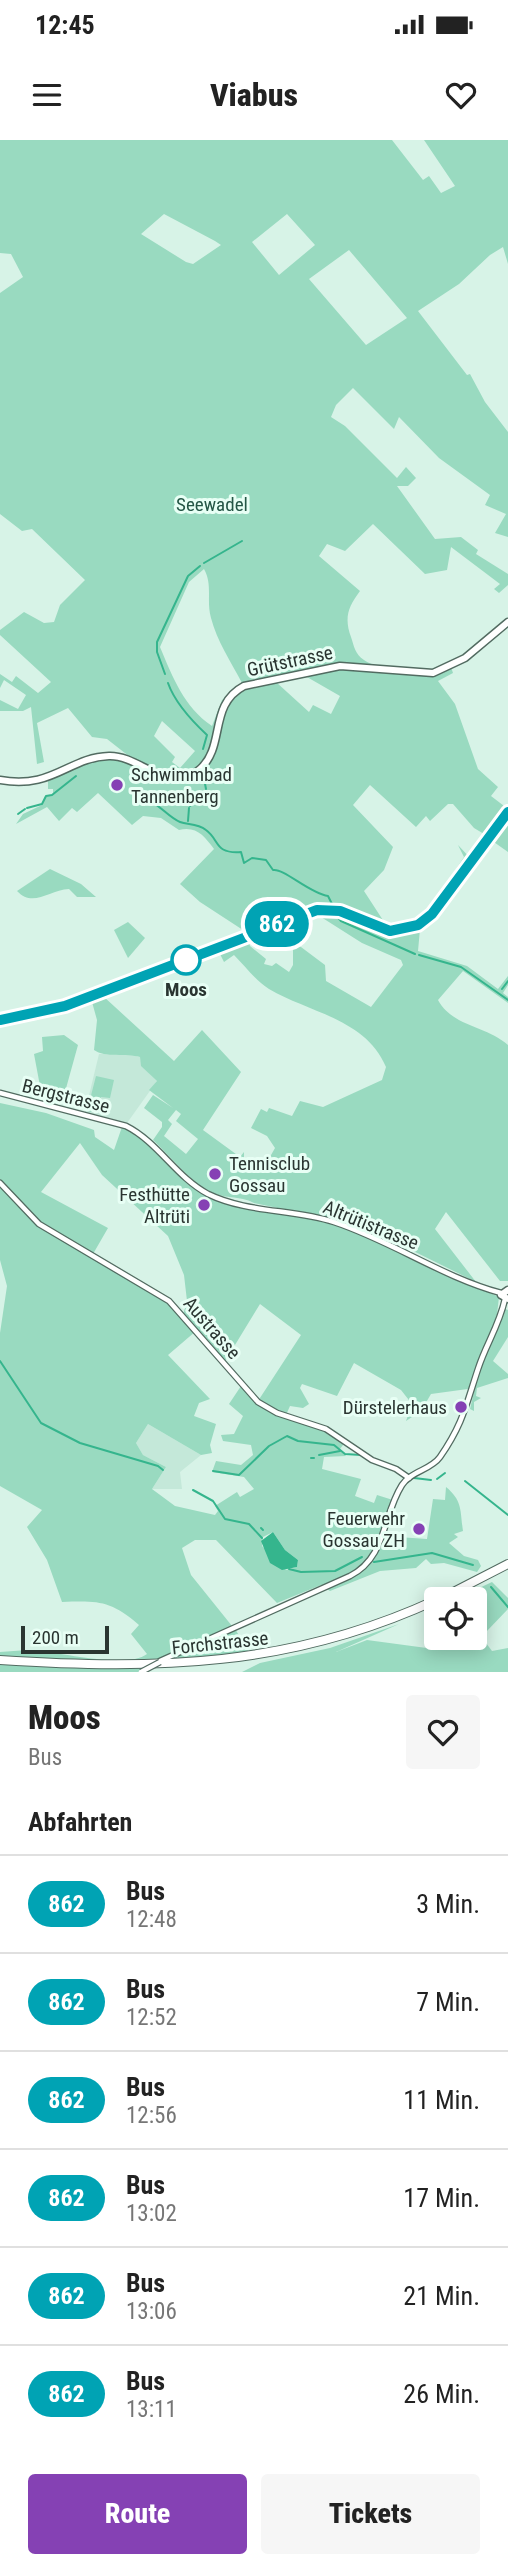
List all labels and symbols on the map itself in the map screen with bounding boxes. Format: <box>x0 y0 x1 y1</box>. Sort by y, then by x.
park label: Seewadel <box>176 493 248 516</box>
street label: Grütstrasse <box>245 641 335 681</box>
place label: Schwimmbad Tannenberg <box>131 763 232 808</box>
marker: Schwimmbad Tannenberg <box>109 777 125 793</box>
line badge: 862 <box>237 901 317 947</box>
marker: Moos <box>171 945 201 975</box>
place label: Moos <box>165 978 207 1001</box>
street label: Bergstrasse <box>20 1074 112 1118</box>
place label: Tennisclub Gossau <box>229 1152 310 1197</box>
marker: Tennisclub Gossau <box>207 1166 223 1182</box>
place label: Festhütte Altrüti <box>119 1183 190 1228</box>
street label: Altrütistrasse <box>320 1195 422 1255</box>
marker: Festhütte Altrüti <box>196 1197 212 1213</box>
street label: Austrasse <box>179 1292 245 1364</box>
place label: Dürstelerhaus <box>343 1396 447 1419</box>
marker: Dürstelerhaus <box>453 1399 469 1415</box>
place label: Feuerwehr Gossau ZH <box>323 1507 405 1552</box>
marker: Feuerwehr Gossau ZH <box>411 1521 427 1537</box>
scale bar <box>21 1623 108 1655</box>
street label: Forchstrasse <box>171 1626 270 1660</box>

